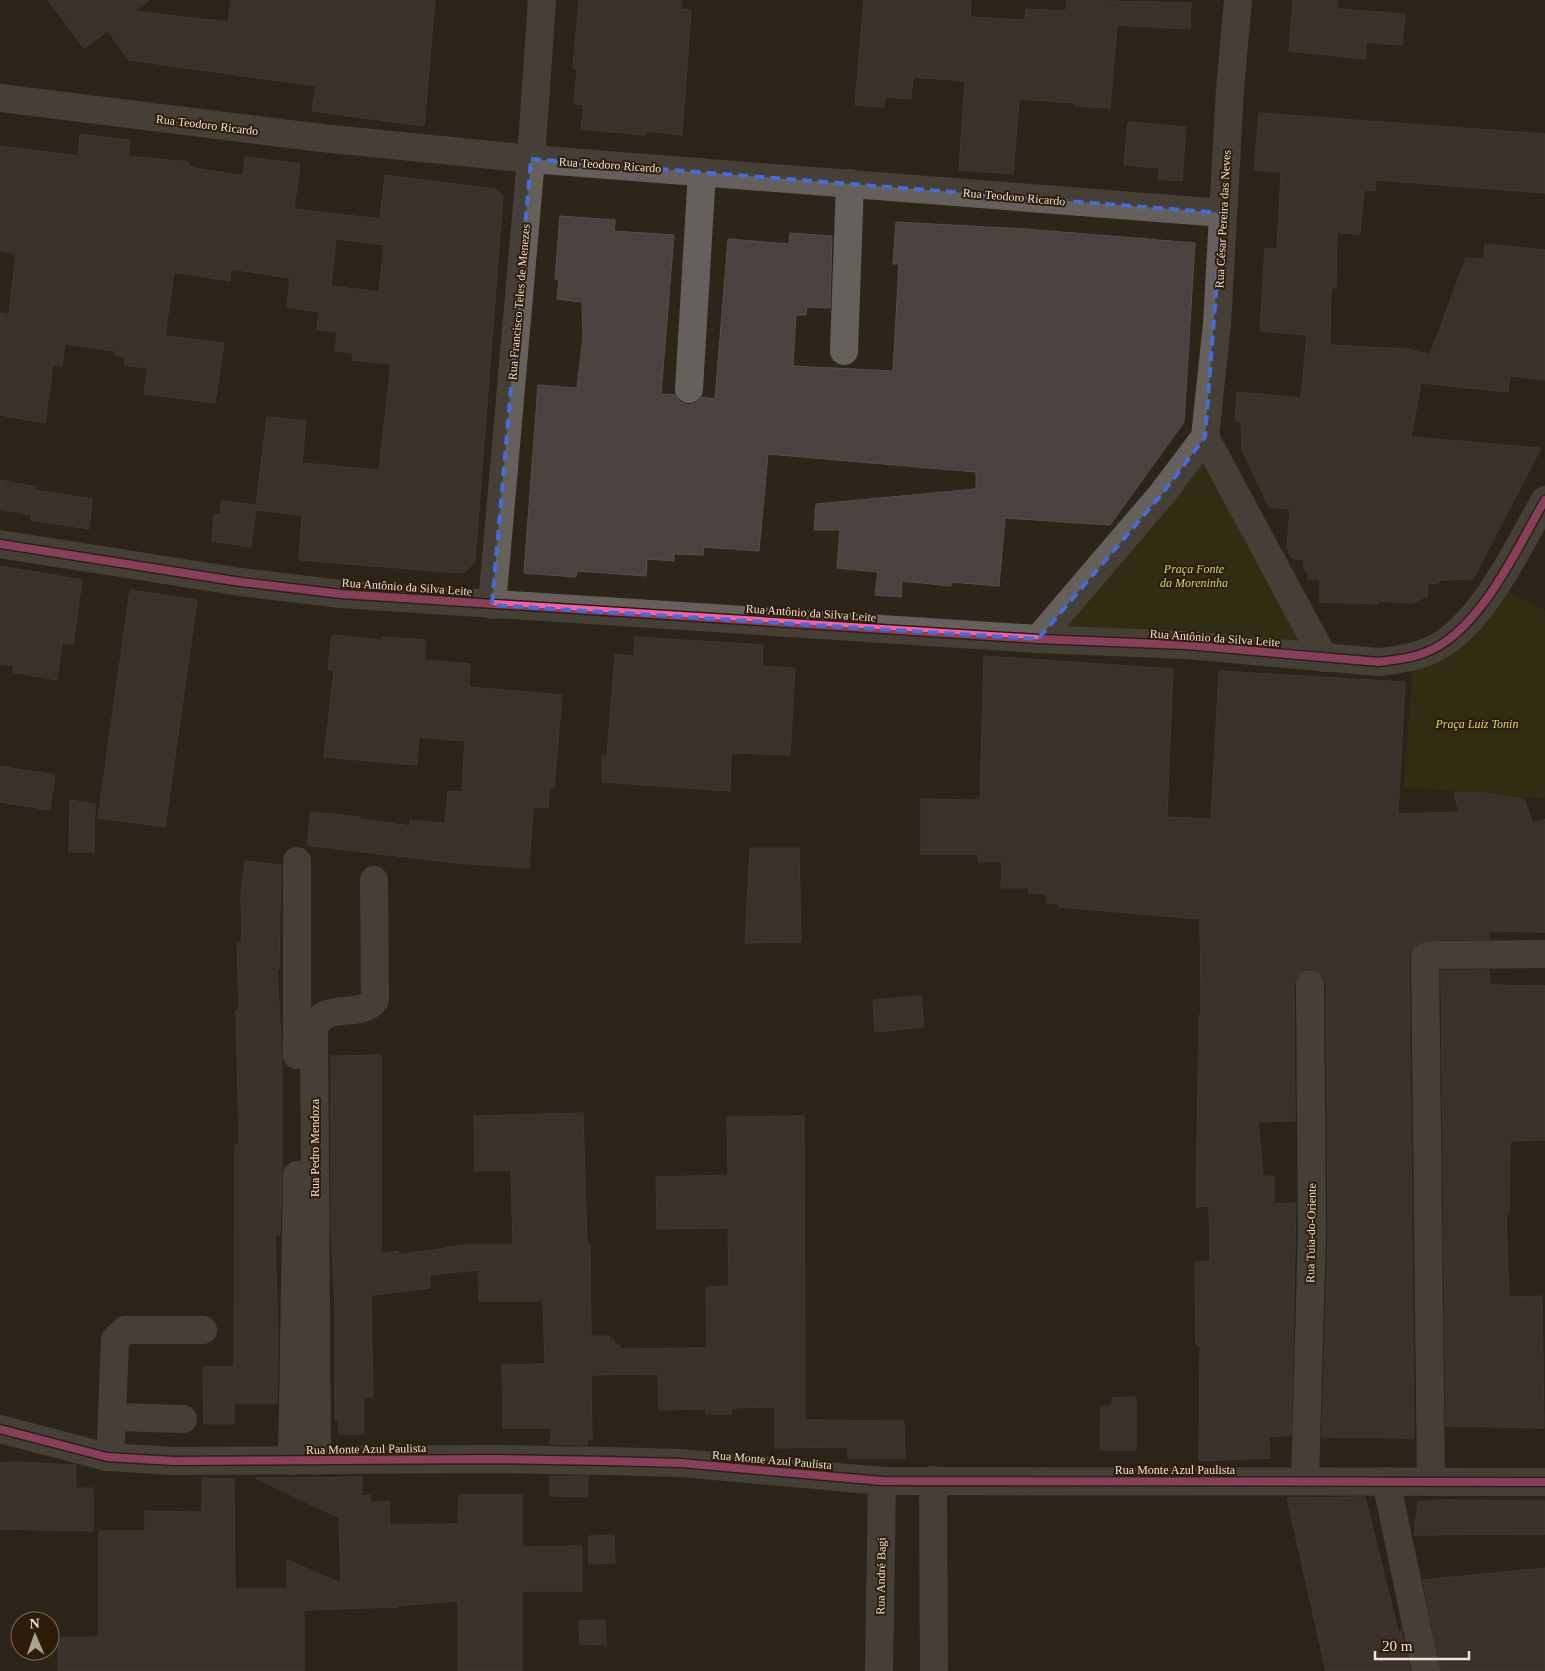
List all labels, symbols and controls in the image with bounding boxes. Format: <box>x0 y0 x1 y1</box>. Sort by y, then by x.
street label: Rua Teodoro Ricardo <box>155 112 259 138</box>
street label: Rua César Pereira das Neves <box>1212 149 1234 289</box>
street label: Rua Teodoro Ricardo <box>558 154 662 176</box>
street label: Rua Teodoro Ricardo <box>962 186 1066 208</box>
street label: Rua Francisco Teles de Menezes <box>505 223 533 381</box>
park label: Praça Fonte da Moreninha <box>1160 562 1228 590</box>
street label: Rua Antônio da Silva Leite <box>341 575 473 599</box>
street label: Rua Antônio da Silva Leite <box>745 601 877 625</box>
street label: Rua Antônio da Silva Leite <box>1149 626 1281 650</box>
park label: Praça Luiz Tonin <box>1435 717 1518 731</box>
street label: Rua Pedro Mendoza <box>308 1098 322 1197</box>
street label: Rua Tuia-do-Oriente <box>1303 1183 1319 1283</box>
street label: Rua Monte Azul Paulista <box>306 1441 427 1457</box>
street label: Rua Monte Azul Paulista <box>711 1448 833 1472</box>
street label: Rua Monte Azul Paulista <box>1115 1463 1236 1477</box>
street label: Rua André Bagi <box>873 1537 889 1615</box>
north arrow <box>10 1611 60 1661</box>
text: N <box>29 1616 40 1631</box>
scale bar <box>1375 1628 1469 1660</box>
text: 20 m <box>1382 1638 1413 1654</box>

